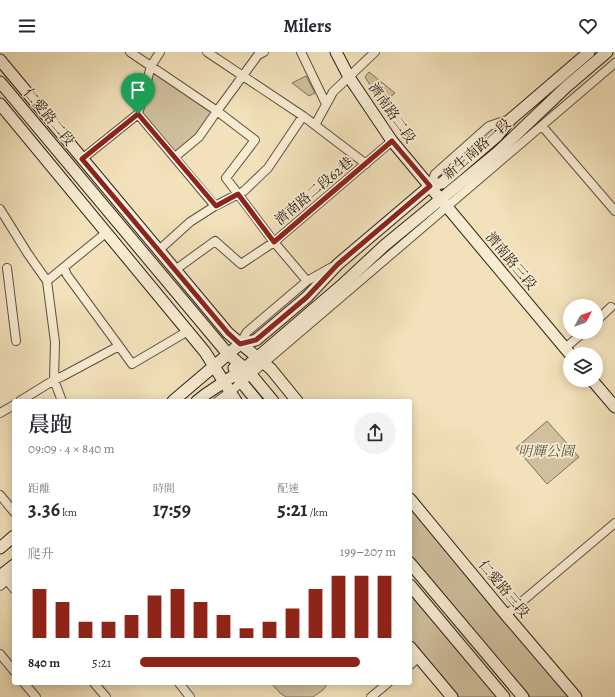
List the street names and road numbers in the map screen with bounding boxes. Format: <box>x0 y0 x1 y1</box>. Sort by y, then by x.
street label: 濟南路二段 <box>364 79 420 147</box>
street label: 仁愛路二段 <box>19 84 79 150</box>
street label: 新生南路一段 <box>439 114 515 184</box>
street label: 濟南路二段62巷 <box>271 153 357 229</box>
street label: 濟南路三段 <box>481 228 541 294</box>
street label: 仁愛路三段 <box>474 556 534 622</box>

